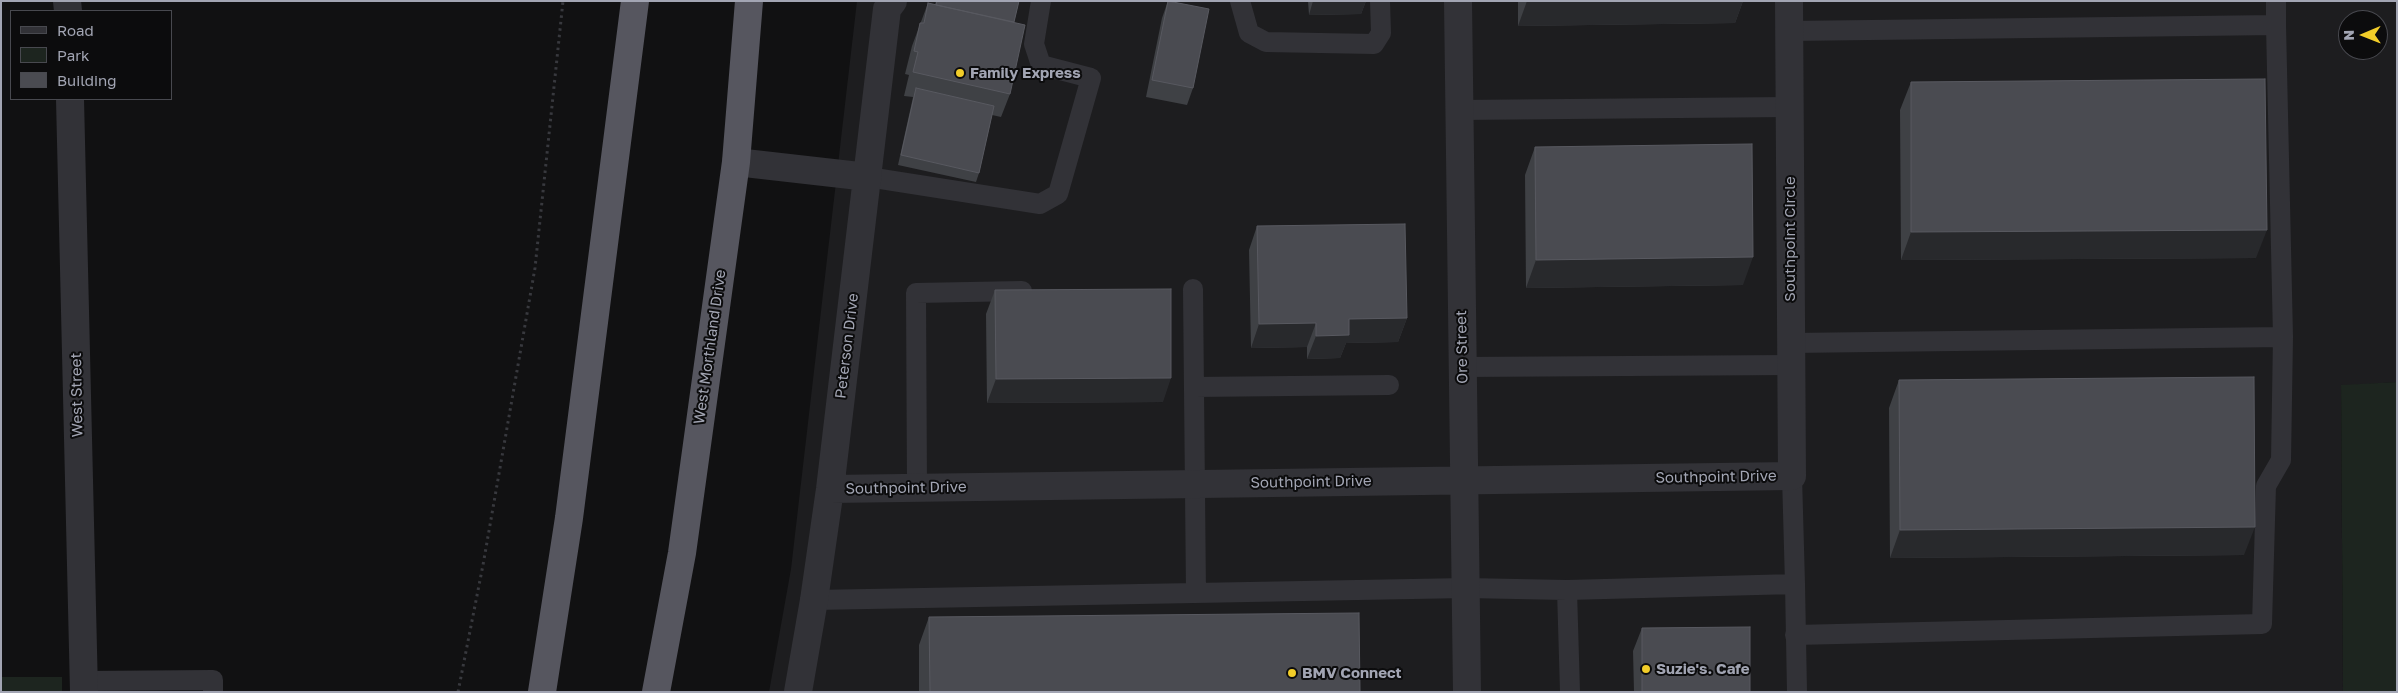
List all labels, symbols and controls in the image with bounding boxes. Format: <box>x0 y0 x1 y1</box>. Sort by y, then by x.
legend <box>10 10 172 100</box>
north arrow <box>2338 10 2388 60</box>
text: Road <box>57 21 94 39</box>
text: N <box>2340 30 2357 41</box>
text: Park <box>57 46 89 64</box>
place label: Family Express <box>970 64 1081 82</box>
marker: Family Express <box>954 67 966 79</box>
text: Building <box>57 71 117 89</box>
street label: Southpoint Circle <box>1781 176 1799 302</box>
street label: West Morthland Drive <box>690 268 730 426</box>
street label: Peterson Drive <box>832 292 862 400</box>
street label: Ore Street <box>1452 310 1472 384</box>
street label: West Street <box>67 353 87 437</box>
street label: Southpoint Drive <box>1655 467 1777 487</box>
street label: Southpoint Drive <box>1250 472 1372 492</box>
street label: Southpoint Drive <box>845 478 967 498</box>
place label: Suzie's. Cafe <box>1656 660 1750 678</box>
marker: Suzie's. Cafe <box>1640 663 1652 675</box>
place label: BMV Connect <box>1302 664 1402 682</box>
marker: BMV Connect <box>1286 667 1298 679</box>

